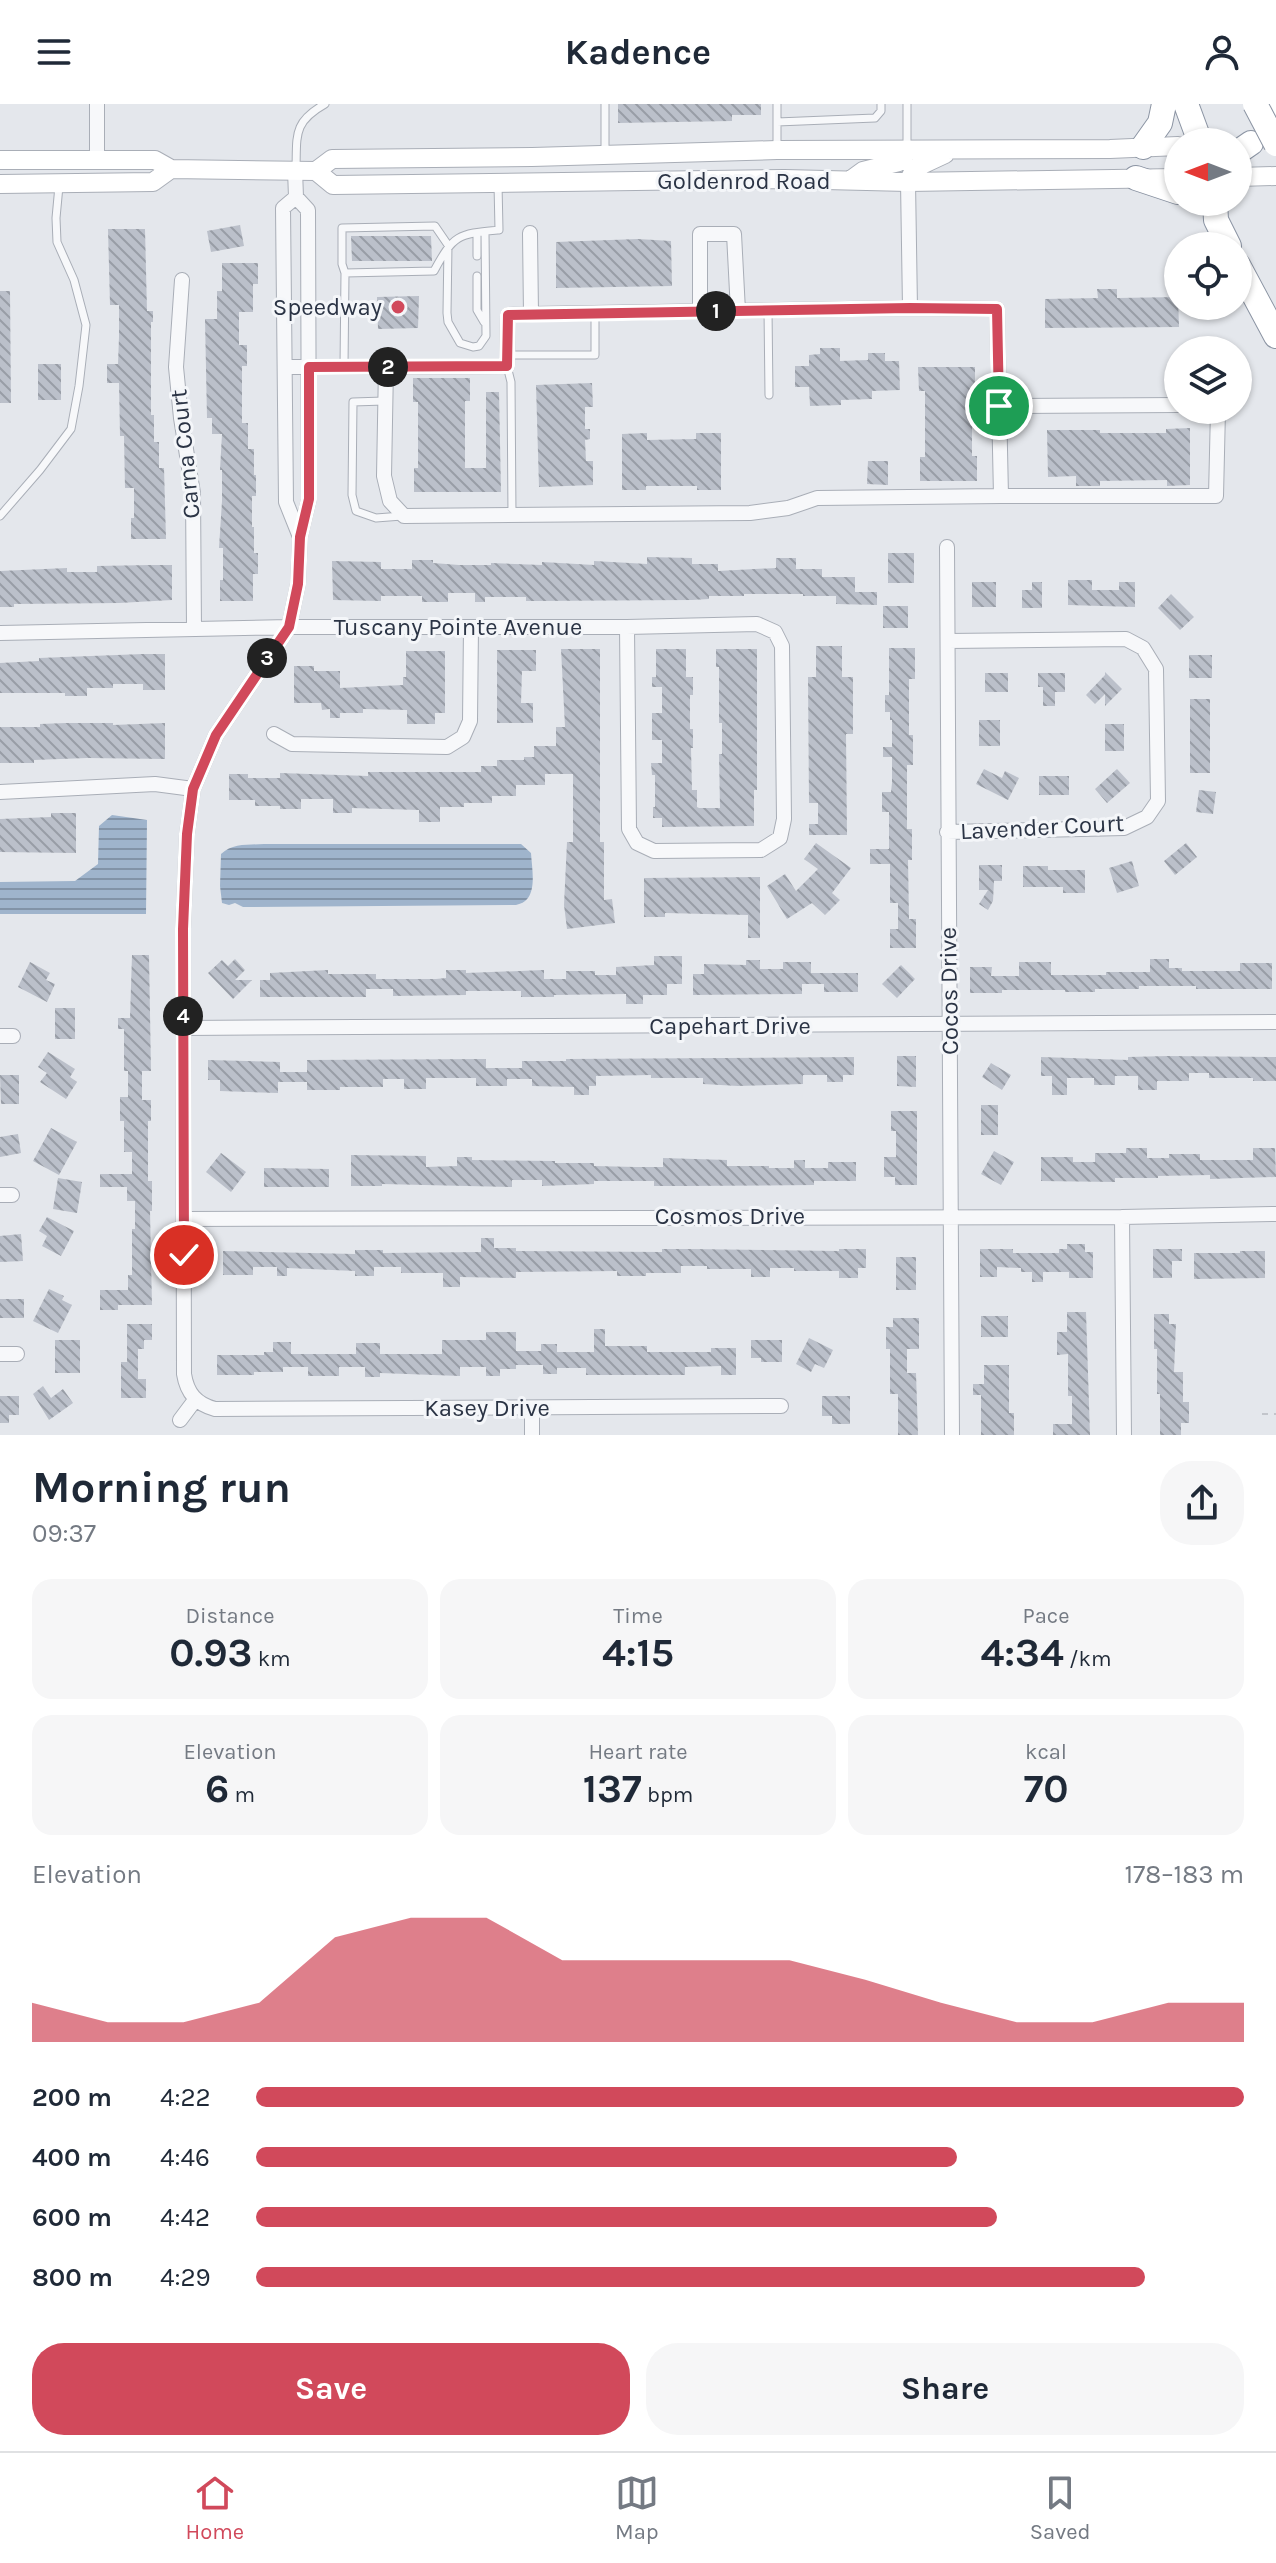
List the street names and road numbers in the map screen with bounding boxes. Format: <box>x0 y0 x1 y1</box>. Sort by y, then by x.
street label: Goldenrod Road <box>657 167 831 195</box>
street label: Carna Court <box>164 388 206 520</box>
street label: Tuscany Pointe Avenue <box>334 613 582 641</box>
street label: Lavender Court <box>959 809 1125 845</box>
street label: Cocos Drive <box>934 927 964 1055</box>
street label: Capehart Drive <box>649 1012 811 1040</box>
street label: Cosmos Drive <box>655 1202 805 1230</box>
street label: Kasey Drive <box>424 1394 550 1422</box>

